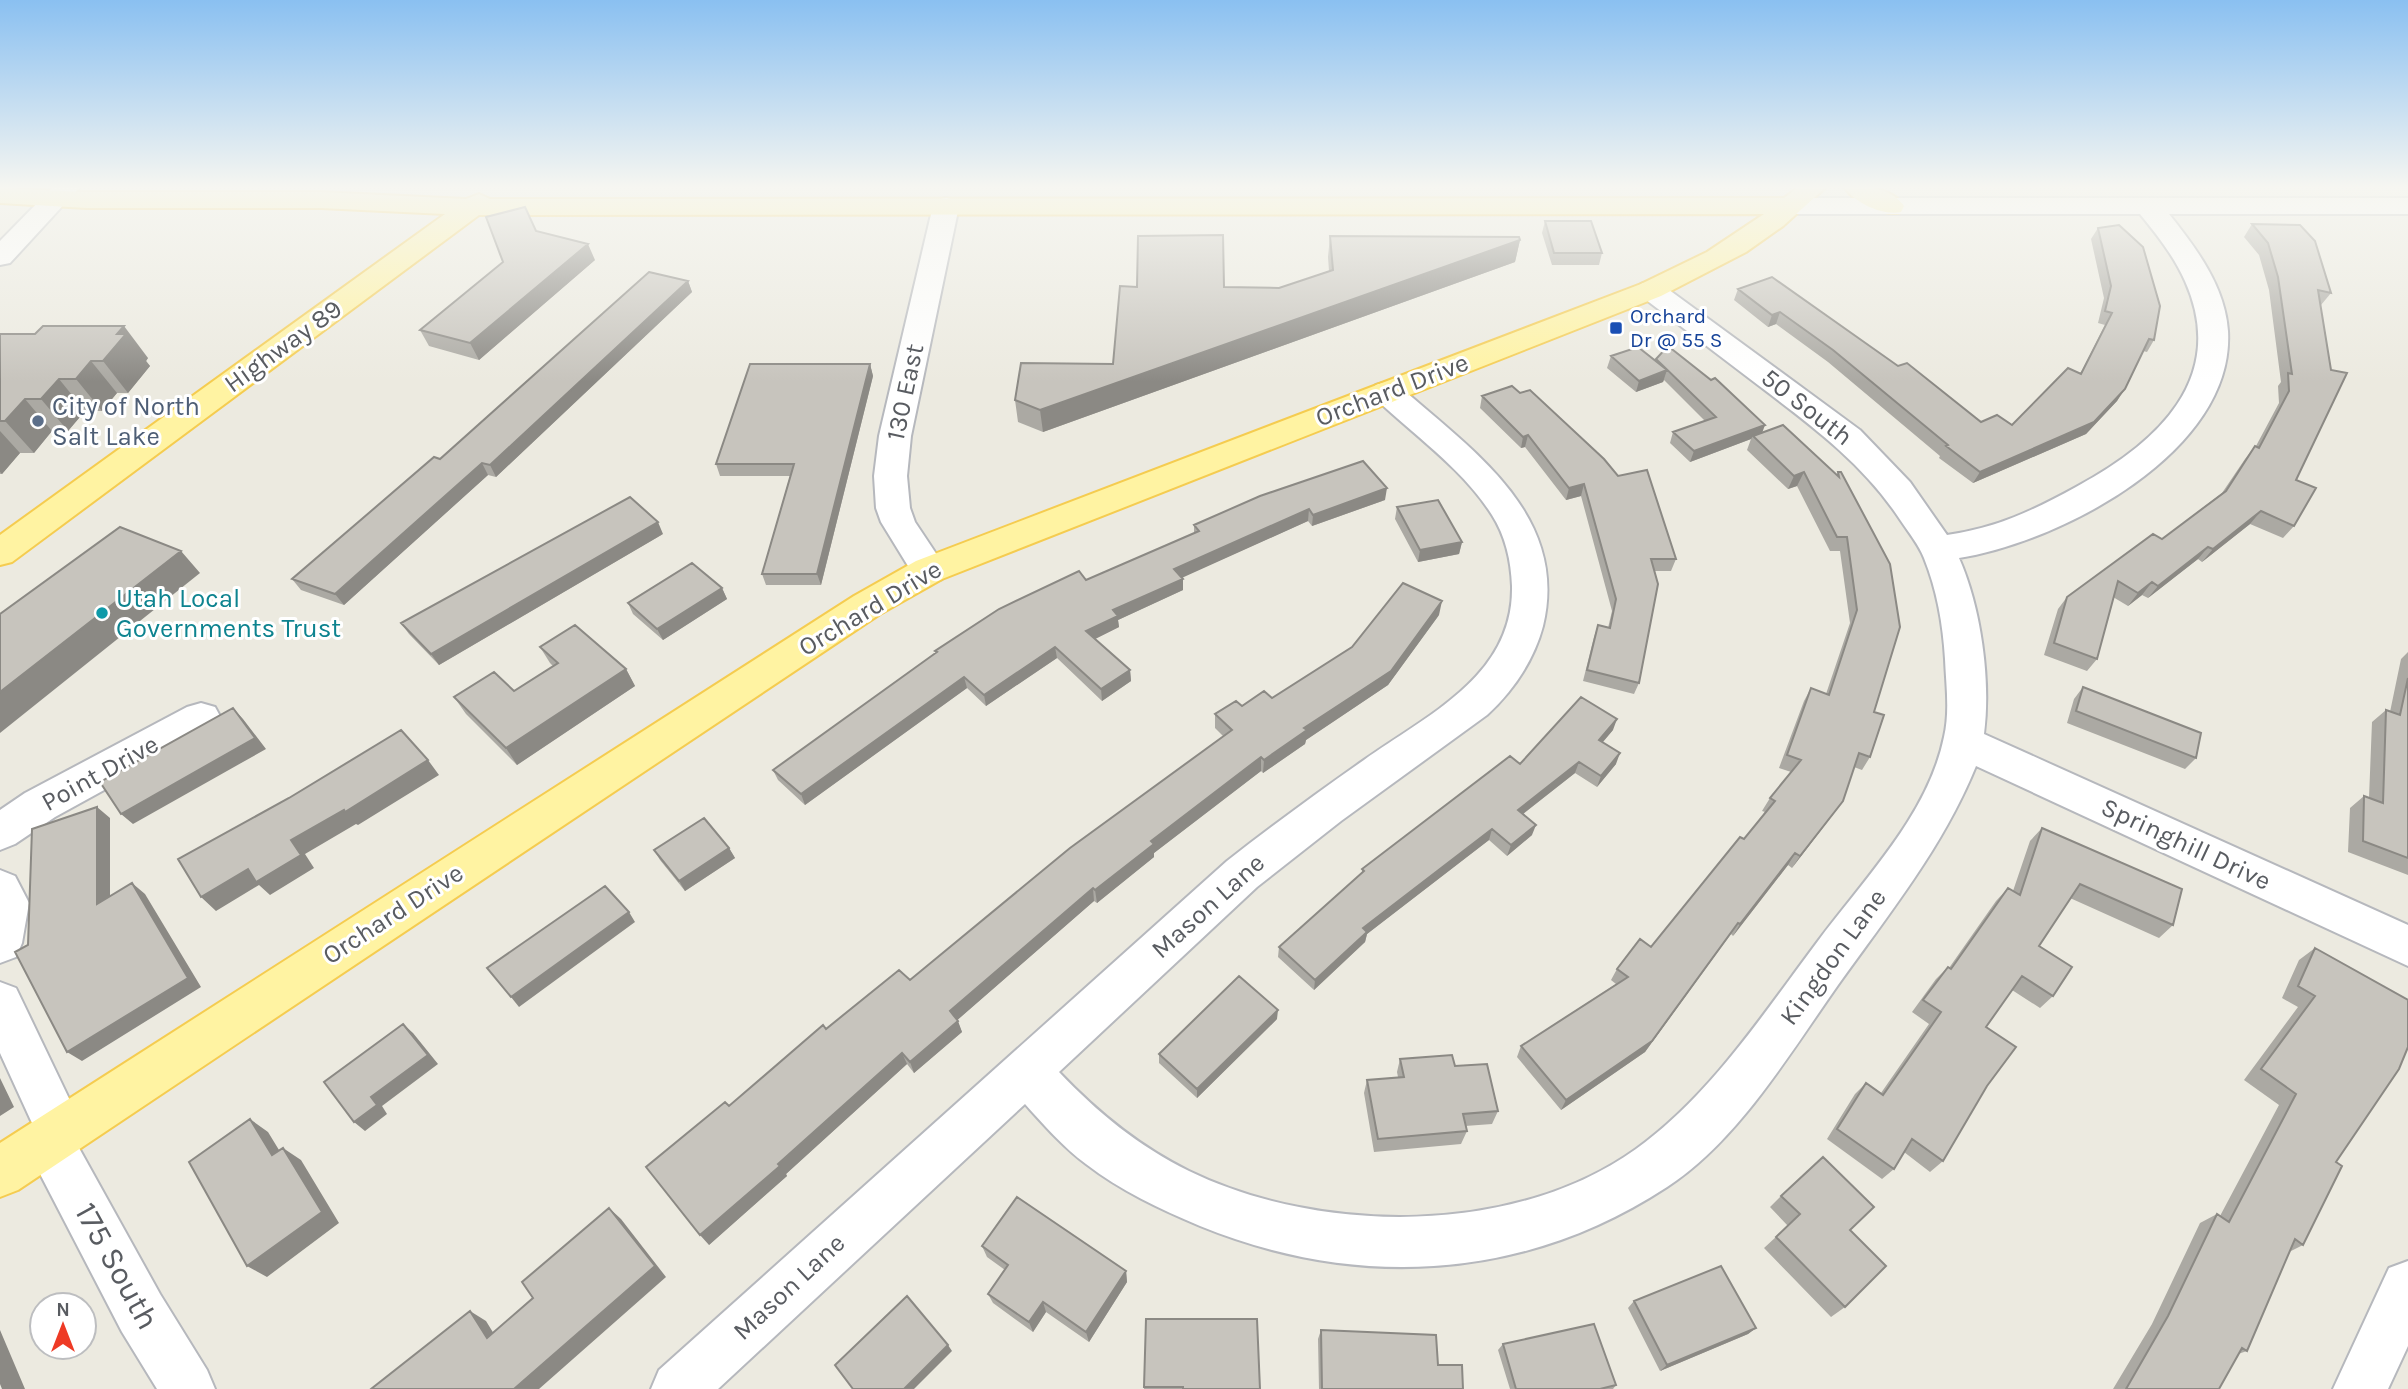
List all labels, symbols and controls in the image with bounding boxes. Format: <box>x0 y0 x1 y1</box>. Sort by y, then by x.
street label: Highway 89 <box>218 293 348 399</box>
place label: Orchard Dr @ 55 S <box>1630 304 1723 352</box>
marker: Orchard Dr @ 55 S <box>1608 320 1624 336</box>
street label: 130 East <box>880 341 930 443</box>
street label: Orchard Drive <box>1311 347 1473 433</box>
street label: 50 South <box>1755 362 1859 452</box>
place label: City of North Salt Lake <box>52 391 200 452</box>
marker: City of North Salt Lake <box>30 413 46 429</box>
street label: Orchard Drive <box>793 553 947 663</box>
place label: Utah Local Governments Trust <box>116 583 341 644</box>
marker: Utah Local Governments Trust <box>94 605 110 621</box>
street label: Point Drive <box>36 728 164 818</box>
street label: Springhill Drive <box>2096 791 2276 897</box>
street label: Mason Lane <box>1145 847 1271 965</box>
street label: Orchard Drive <box>317 857 469 971</box>
street label: Kingdon Lane <box>1773 883 1893 1031</box>
street label: 175 South <box>67 1196 167 1336</box>
street label: Mason Lane <box>727 1227 851 1347</box>
north arrow <box>28 1291 98 1361</box>
text: N <box>56 1299 70 1321</box>

